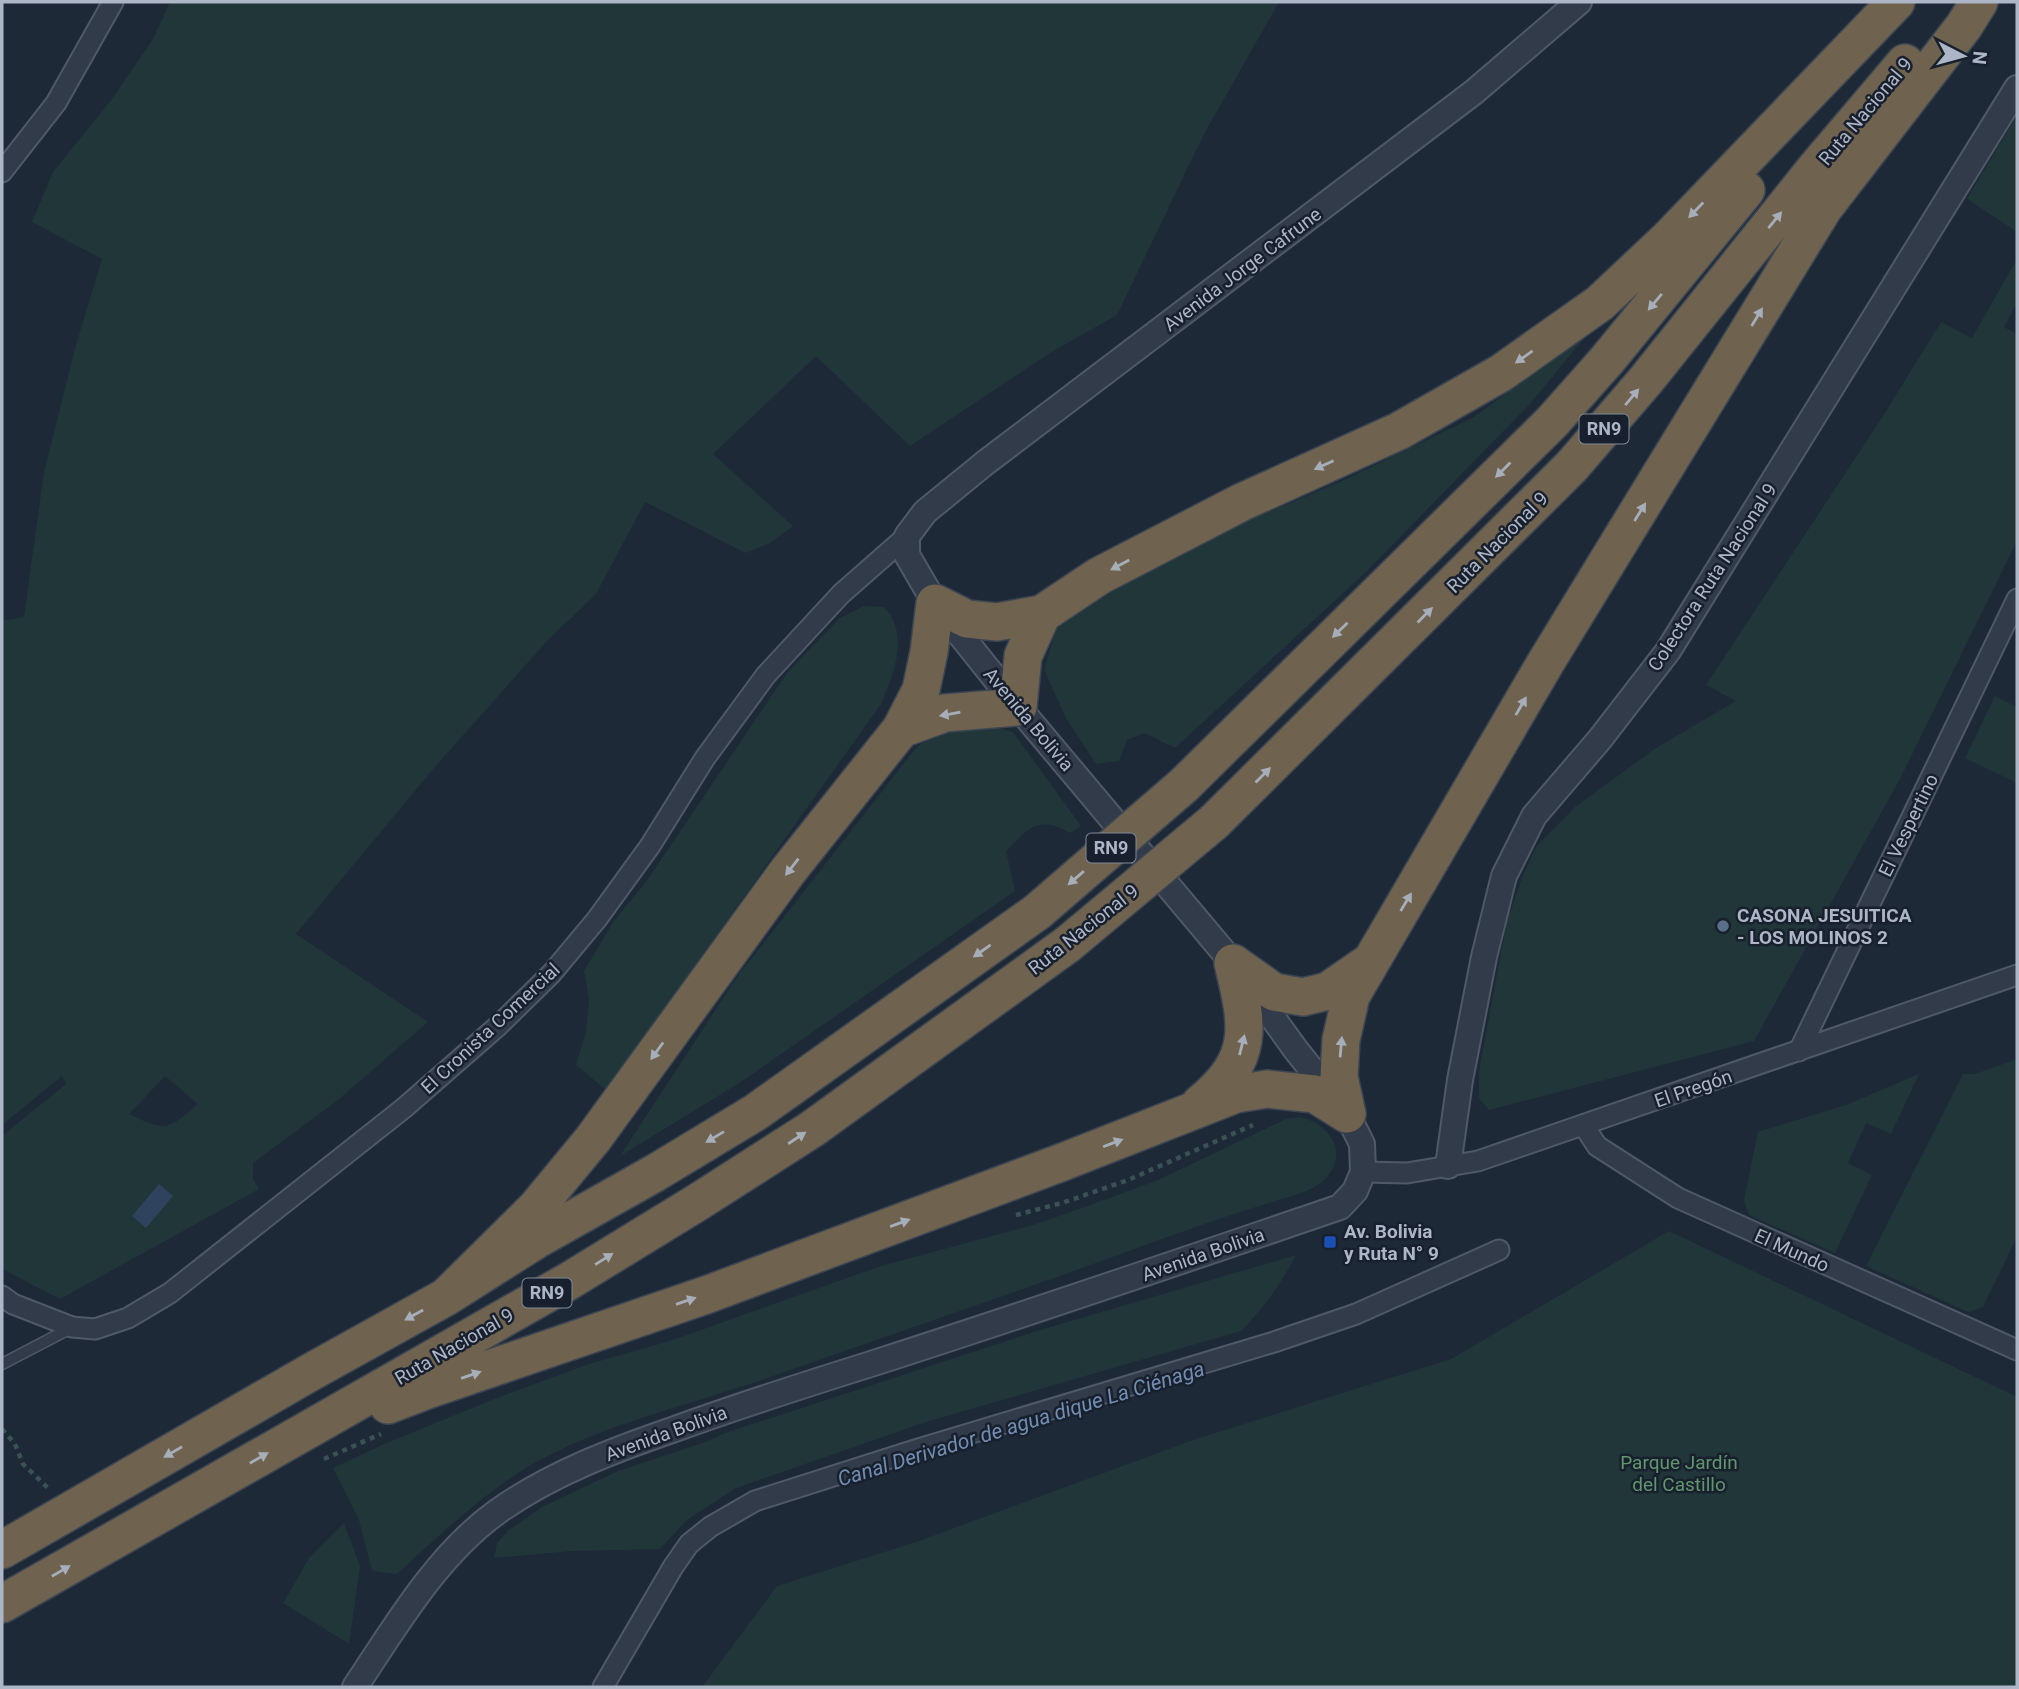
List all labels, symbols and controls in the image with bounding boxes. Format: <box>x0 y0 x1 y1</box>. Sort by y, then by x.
north arrow <box>1928 21 1998 91</box>
text: N <box>1967 50 1992 66</box>
street label: Ruta Nacional 9 <box>1814 53 1917 170</box>
one-way arrow <box>1689 201 1705 218</box>
street label: Avenida Jorge Cafrune <box>1159 203 1326 336</box>
one-way arrow <box>1767 211 1782 229</box>
one-way arrow <box>1648 292 1663 310</box>
one-way arrow <box>1751 308 1764 327</box>
one-way arrow <box>1515 350 1533 364</box>
one-way arrow <box>1624 388 1639 405</box>
road number: RN9 <box>1580 414 1628 444</box>
one-way arrow <box>1314 459 1334 471</box>
one-way arrow <box>1494 462 1511 479</box>
street label: Colectora Ruta Nacional 9 <box>1643 479 1782 676</box>
street label: Ruta Nacional 9 <box>1442 487 1553 598</box>
one-way arrow <box>1633 502 1646 521</box>
one-way arrow <box>1109 559 1129 571</box>
one-way arrow <box>1417 607 1433 623</box>
one-way arrow <box>1332 621 1349 637</box>
street label: Avenida Bolivia <box>979 663 1079 776</box>
one-way arrow <box>1515 696 1527 715</box>
one-way arrow <box>939 709 961 720</box>
one-way arrow <box>1254 766 1271 783</box>
street label: El Vespertino <box>1874 770 1943 880</box>
road number: RN9 <box>1086 834 1136 862</box>
one-way arrow <box>785 858 799 876</box>
one-way arrow <box>1068 870 1085 885</box>
street label: Ruta Nacional 9 <box>1024 879 1143 980</box>
one-way arrow <box>1400 893 1412 912</box>
place label: CASONA JESUITICA - LOS MOLINOS 2 <box>1737 904 1912 949</box>
marker: CASONA JESUITICA - LOS MOLINOS 2 <box>1715 918 1731 934</box>
one-way arrow <box>973 944 991 958</box>
street label: El Cronista Comercial <box>416 958 565 1099</box>
one-way arrow <box>1236 1034 1247 1056</box>
one-way arrow <box>1336 1036 1347 1058</box>
one-way arrow <box>651 1042 665 1060</box>
street label: El Pregón <box>1651 1065 1735 1112</box>
one-way arrow <box>705 1130 724 1143</box>
one-way arrow <box>788 1132 807 1145</box>
one-way arrow <box>1102 1137 1123 1148</box>
one-way arrow <box>889 1217 910 1228</box>
place label: Av. Bolivia y Ruta N° 9 <box>1344 1220 1439 1265</box>
street label: Avenida Bolivia <box>1139 1223 1267 1286</box>
street label: El Mundo <box>1751 1224 1833 1277</box>
marker: Av. Bolivia y Ruta N° 9 <box>1322 1234 1338 1250</box>
one-way arrow <box>595 1253 614 1265</box>
road number: RN9 <box>522 1278 572 1308</box>
one-way arrow <box>676 1295 697 1306</box>
street label: Ruta Nacional 9 <box>391 1303 518 1390</box>
one-way arrow <box>404 1309 423 1321</box>
water label: Canal Derivador de agua dique La Ciénaga <box>835 1357 1207 1491</box>
one-way arrow <box>461 1369 482 1380</box>
street label: Avenida Bolivia <box>602 1401 730 1466</box>
one-way arrow <box>164 1446 183 1458</box>
park label: Parque Jardín del Castillo <box>1620 1451 1738 1496</box>
one-way arrow <box>249 1452 268 1464</box>
one-way arrow <box>51 1565 71 1577</box>

